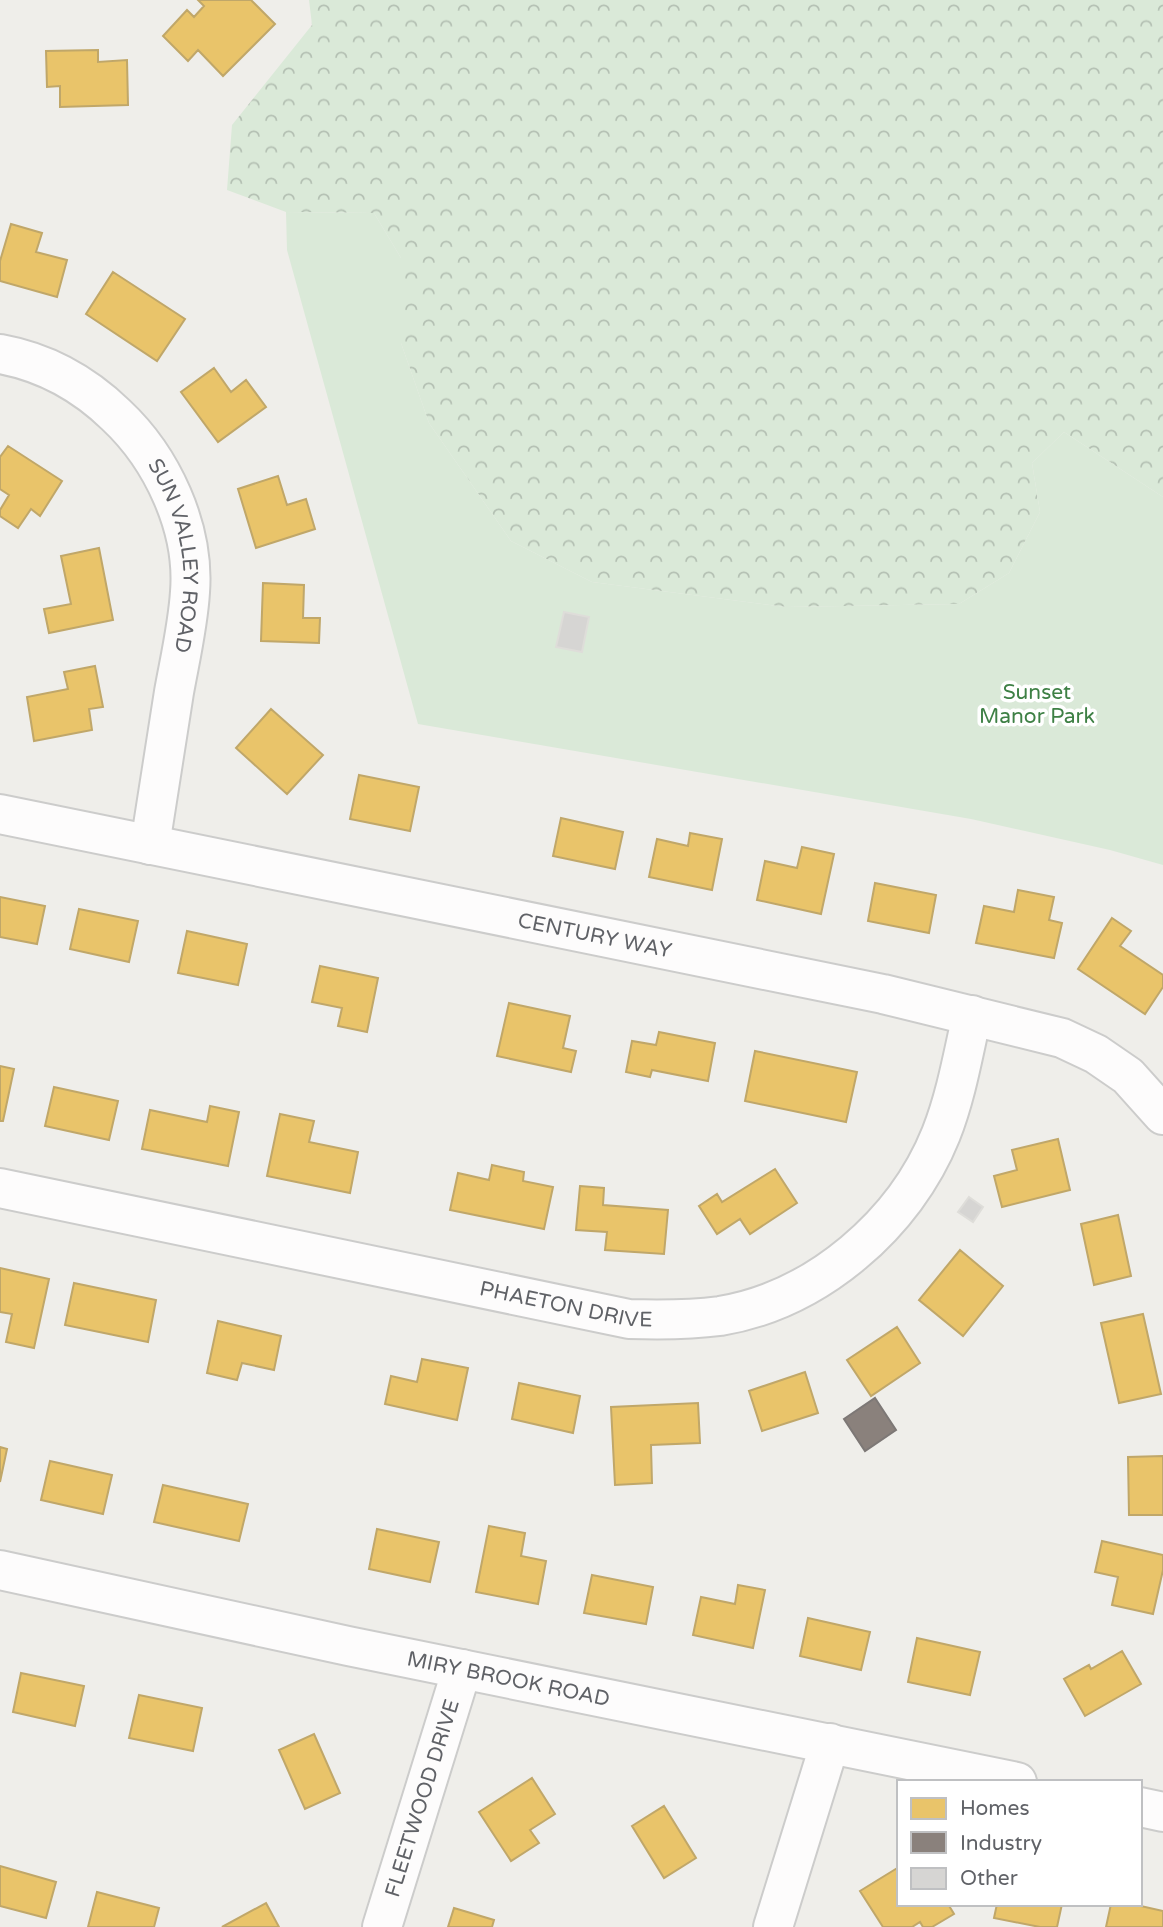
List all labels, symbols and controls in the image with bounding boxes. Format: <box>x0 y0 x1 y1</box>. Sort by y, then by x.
street label: SUN VALLEY ROAD <box>143 454 203 655</box>
park label: Sunset Manor Park <box>979 680 1095 729</box>
street label: CENTURY WAY <box>516 907 674 963</box>
street label: PHAETON DRIVE <box>477 1276 653 1332</box>
street label: MIRY BROOK ROAD <box>405 1646 612 1711</box>
street label: FLEETWOOD DRIVE <box>380 1696 464 1900</box>
legend <box>897 1780 1142 1906</box>
text: Homes <box>960 1796 1030 1821</box>
text: Industry <box>960 1831 1042 1856</box>
text: Other <box>960 1866 1018 1891</box>

